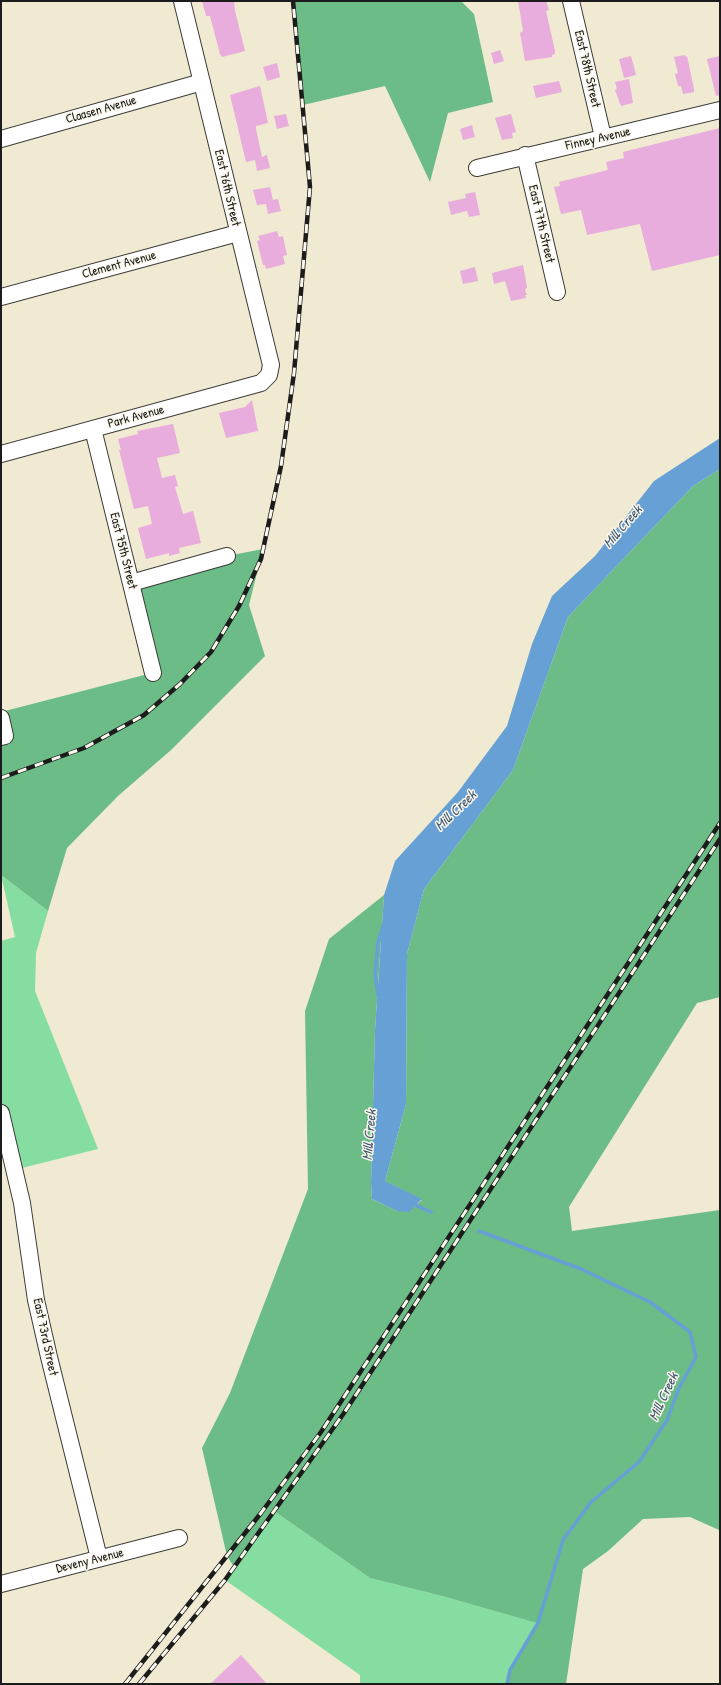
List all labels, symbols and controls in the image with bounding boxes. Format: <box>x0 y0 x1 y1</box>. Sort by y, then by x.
street label: East 78th Street <box>571 29 603 109</box>
street label: Claasen Avenue <box>64 92 138 128</box>
street label: Finney Avenue <box>564 124 632 154</box>
street label: East 76th Street <box>211 148 243 228</box>
street label: East 77th Street <box>524 184 558 264</box>
street label: Clement Avenue <box>80 248 158 282</box>
street label: Park Avenue <box>106 402 166 432</box>
water label: Mill Creek <box>600 502 646 552</box>
street label: East 75th Street <box>106 511 140 591</box>
water label: Mill Creek <box>432 787 480 835</box>
water label: Mill Creek <box>359 1109 381 1161</box>
street label: East 73rd Street <box>29 1297 61 1377</box>
water label: Mill Creek <box>646 1370 682 1424</box>
street label: Deveny Avenue <box>55 1545 125 1577</box>

